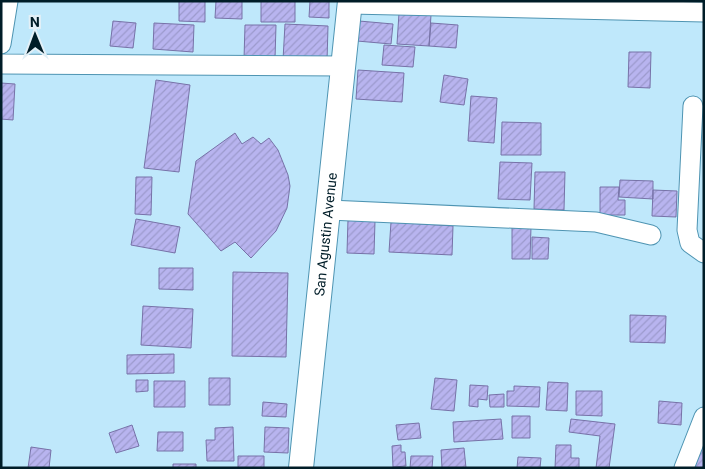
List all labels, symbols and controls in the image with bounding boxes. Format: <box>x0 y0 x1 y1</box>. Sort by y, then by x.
north arrow <box>10 10 60 60</box>
text: N <box>30 14 40 30</box>
street label: San Agustin Avenue <box>311 172 340 297</box>

